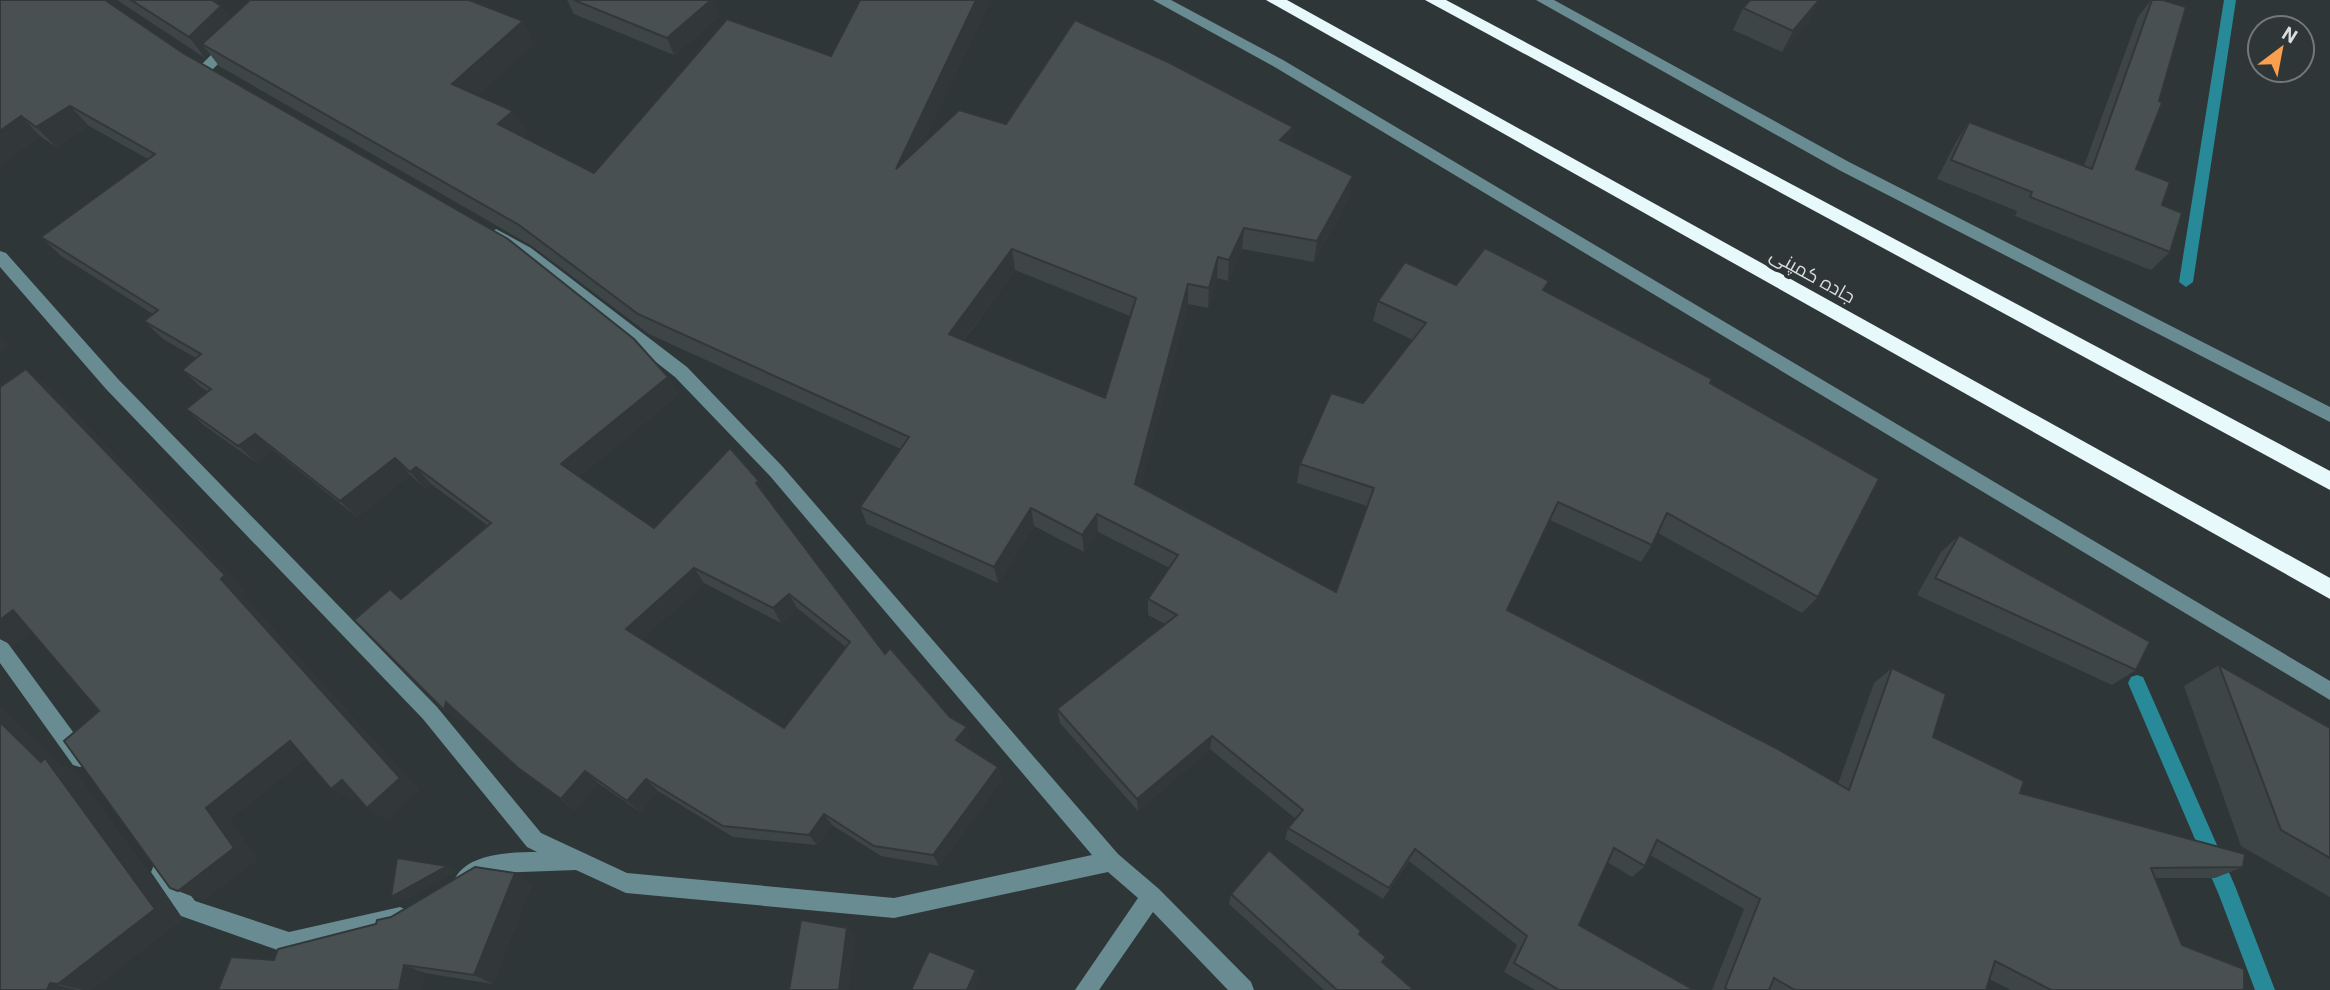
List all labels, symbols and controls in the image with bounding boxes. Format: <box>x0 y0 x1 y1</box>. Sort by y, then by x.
north arrow <box>2246 14 2316 84</box>
text: N <box>2278 22 2302 48</box>
street label: جاده کمپنی <box>1766 243 1859 308</box>

